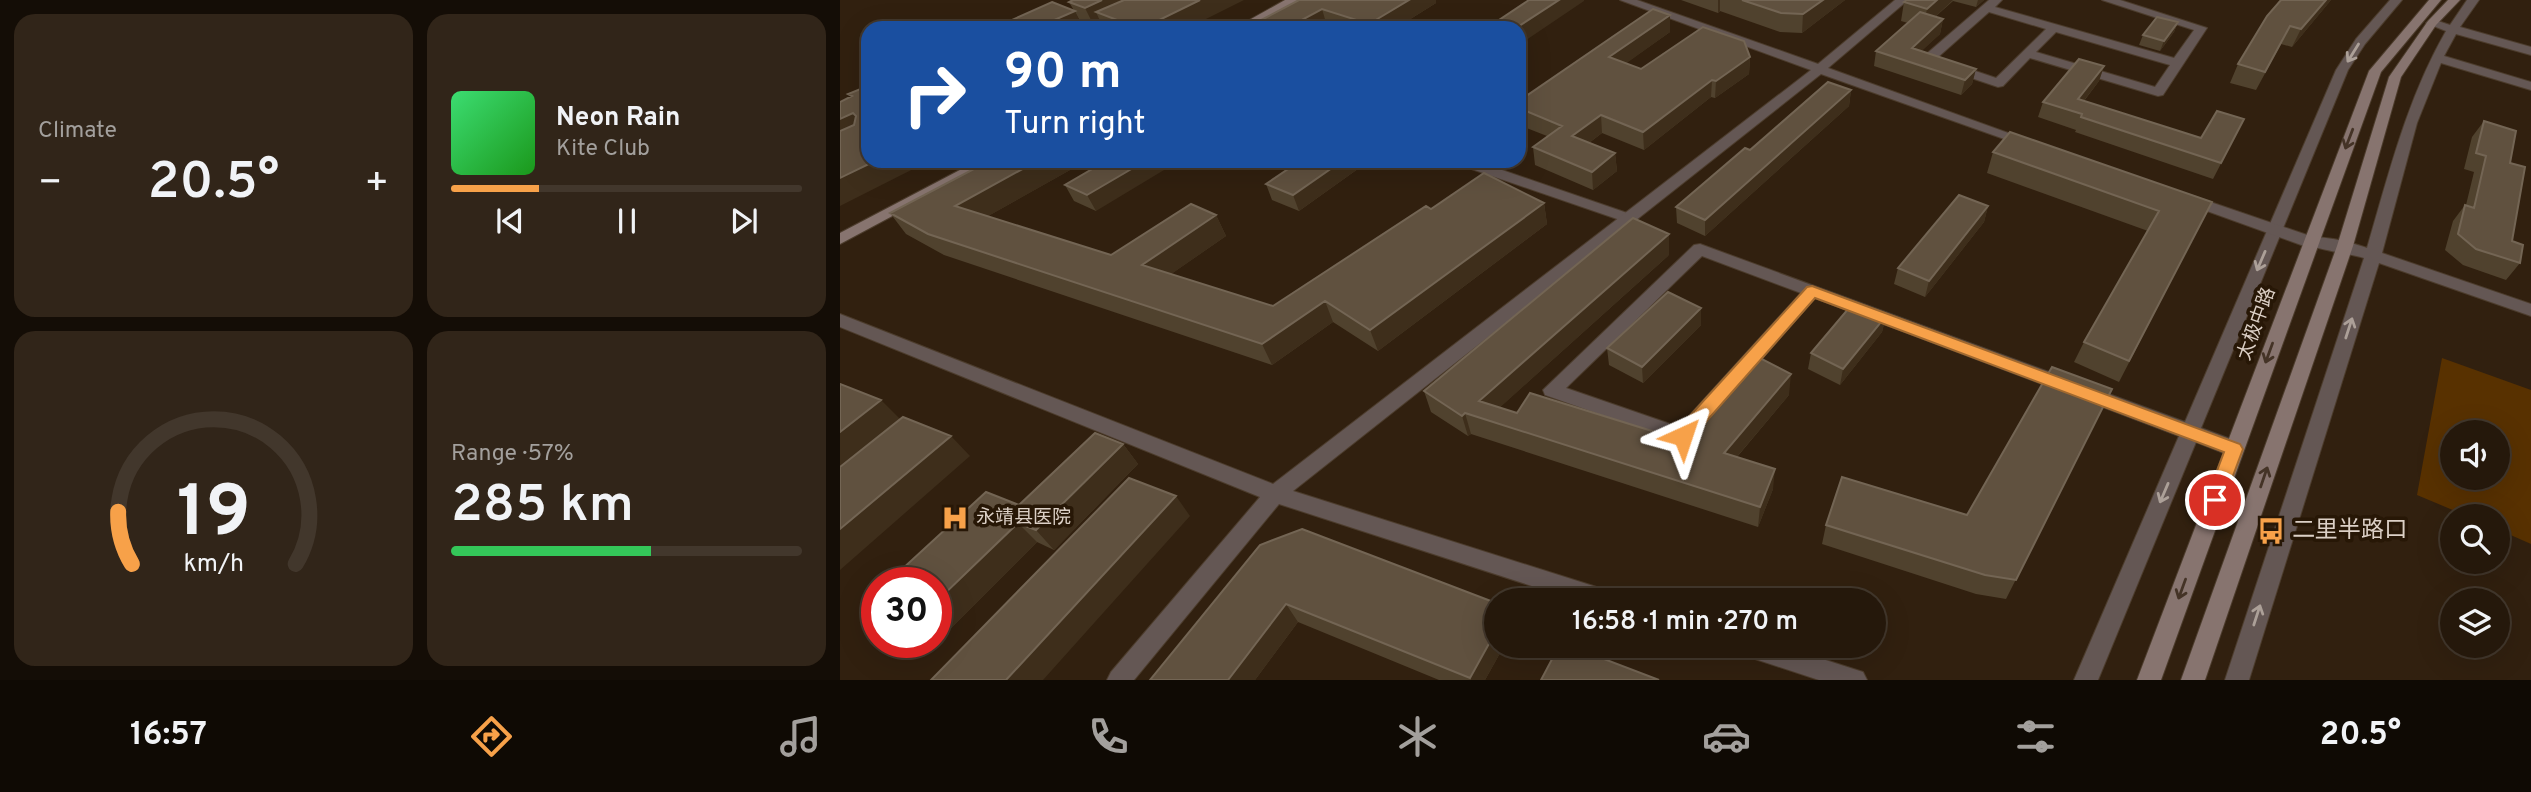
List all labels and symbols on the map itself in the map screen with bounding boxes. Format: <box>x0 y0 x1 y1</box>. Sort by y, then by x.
one-way arrow <box>2345 42 2359 62</box>
one-way arrow <box>2341 128 2354 150</box>
one-way arrow <box>2254 250 2267 271</box>
street label: 太极中路 <box>2233 284 2281 364</box>
one-way arrow <box>2344 318 2357 340</box>
one-way arrow <box>2262 341 2275 363</box>
position arrow <box>1646 399 1720 473</box>
one-way arrow <box>2259 466 2271 488</box>
pin <box>2185 470 2245 530</box>
one-way arrow <box>2156 482 2169 504</box>
hospital icon: 永靖县医院 <box>940 503 970 533</box>
place label: 永靖县医院 <box>976 506 1071 530</box>
bus stop icon: 二里半路口 <box>2256 516 2286 546</box>
place label: 二里半路口 <box>2292 517 2407 546</box>
speed limit sign: 30 <box>861 567 952 658</box>
one-way arrow <box>2175 578 2188 600</box>
one-way arrow <box>2252 604 2265 626</box>

